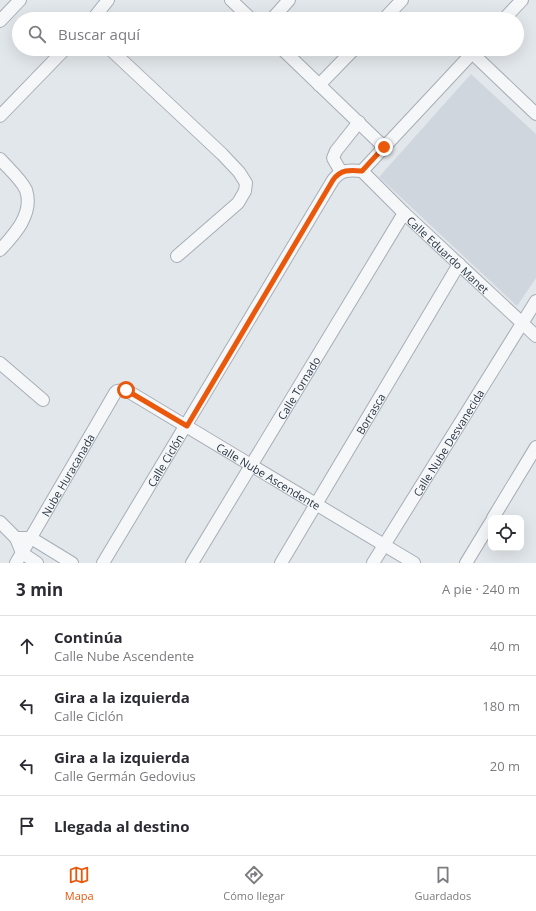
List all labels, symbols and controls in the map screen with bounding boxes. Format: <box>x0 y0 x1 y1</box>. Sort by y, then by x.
search box <box>12 12 524 56</box>
icon: search <box>26 23 48 45</box>
text: Buscar aquí <box>58 24 140 44</box>
route end <box>375 138 393 156</box>
street label: Calle Eduardo Manet <box>404 212 493 296</box>
street label: Calle Tornado <box>273 353 323 422</box>
route start <box>117 381 135 399</box>
street label: Calle Nube Desvanecida <box>409 386 487 499</box>
street label: Borrasca <box>352 390 388 437</box>
street label: Nube Huracanada <box>37 431 97 519</box>
street label: Calle Ciclón <box>143 431 186 489</box>
street label: Calle Nube Ascendente <box>214 439 323 513</box>
map controls <box>488 515 524 551</box>
button: locate <box>488 515 524 551</box>
text: 3 min <box>16 578 63 601</box>
text: A pie · 240 m <box>442 580 520 598</box>
text: Continúa <box>54 627 123 647</box>
icon: ahead <box>16 635 38 657</box>
text: 40 m <box>490 637 520 655</box>
text: Calle Nube Ascendente <box>54 647 194 665</box>
text: Gira a la izquierda <box>54 687 190 707</box>
icon: left <box>16 695 38 717</box>
text: 180 m <box>482 697 520 715</box>
text: Calle Ciclón <box>54 707 123 725</box>
text: Gira a la izquierda <box>54 747 190 767</box>
icon: left <box>16 755 38 777</box>
text: 20 m <box>490 757 520 775</box>
text: Calle Germán Gedovius <box>54 767 196 785</box>
icon: arrive <box>16 815 38 837</box>
text: Llegada al destino <box>54 816 189 836</box>
tab: Mapa <box>65 864 94 903</box>
tab: Cómo llegar <box>223 864 285 903</box>
tab: Guardados <box>414 864 471 903</box>

